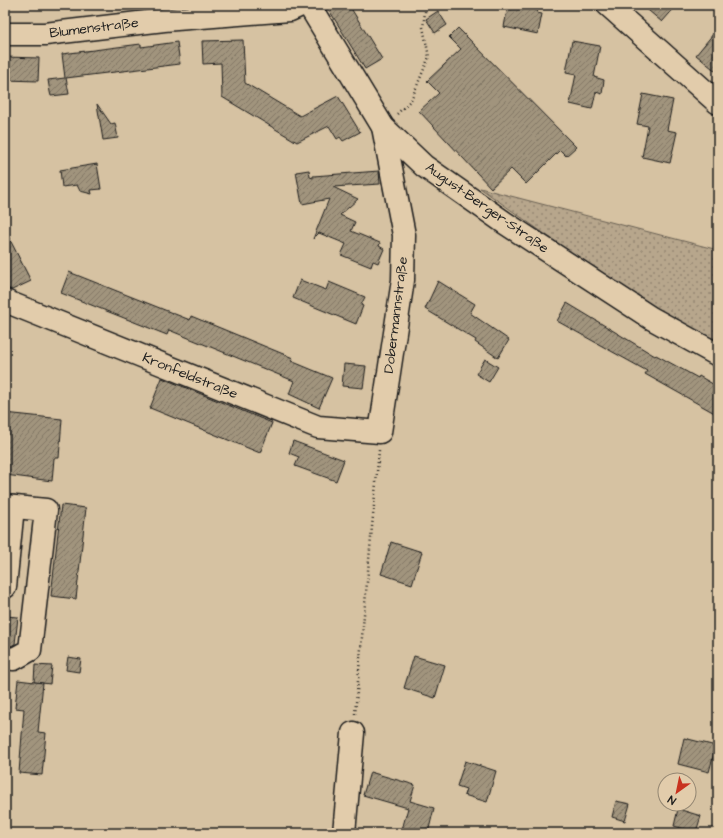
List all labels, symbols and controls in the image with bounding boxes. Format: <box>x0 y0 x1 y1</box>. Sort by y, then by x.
street label: Blumenstraße <box>48 13 140 43</box>
street label: August-Berger-Straße <box>421 158 553 258</box>
street label: Dobermannstraße <box>379 255 413 374</box>
street label: Kronfeldstraße <box>139 348 241 404</box>
north arrow <box>657 772 697 812</box>
text: N <box>665 792 679 808</box>

